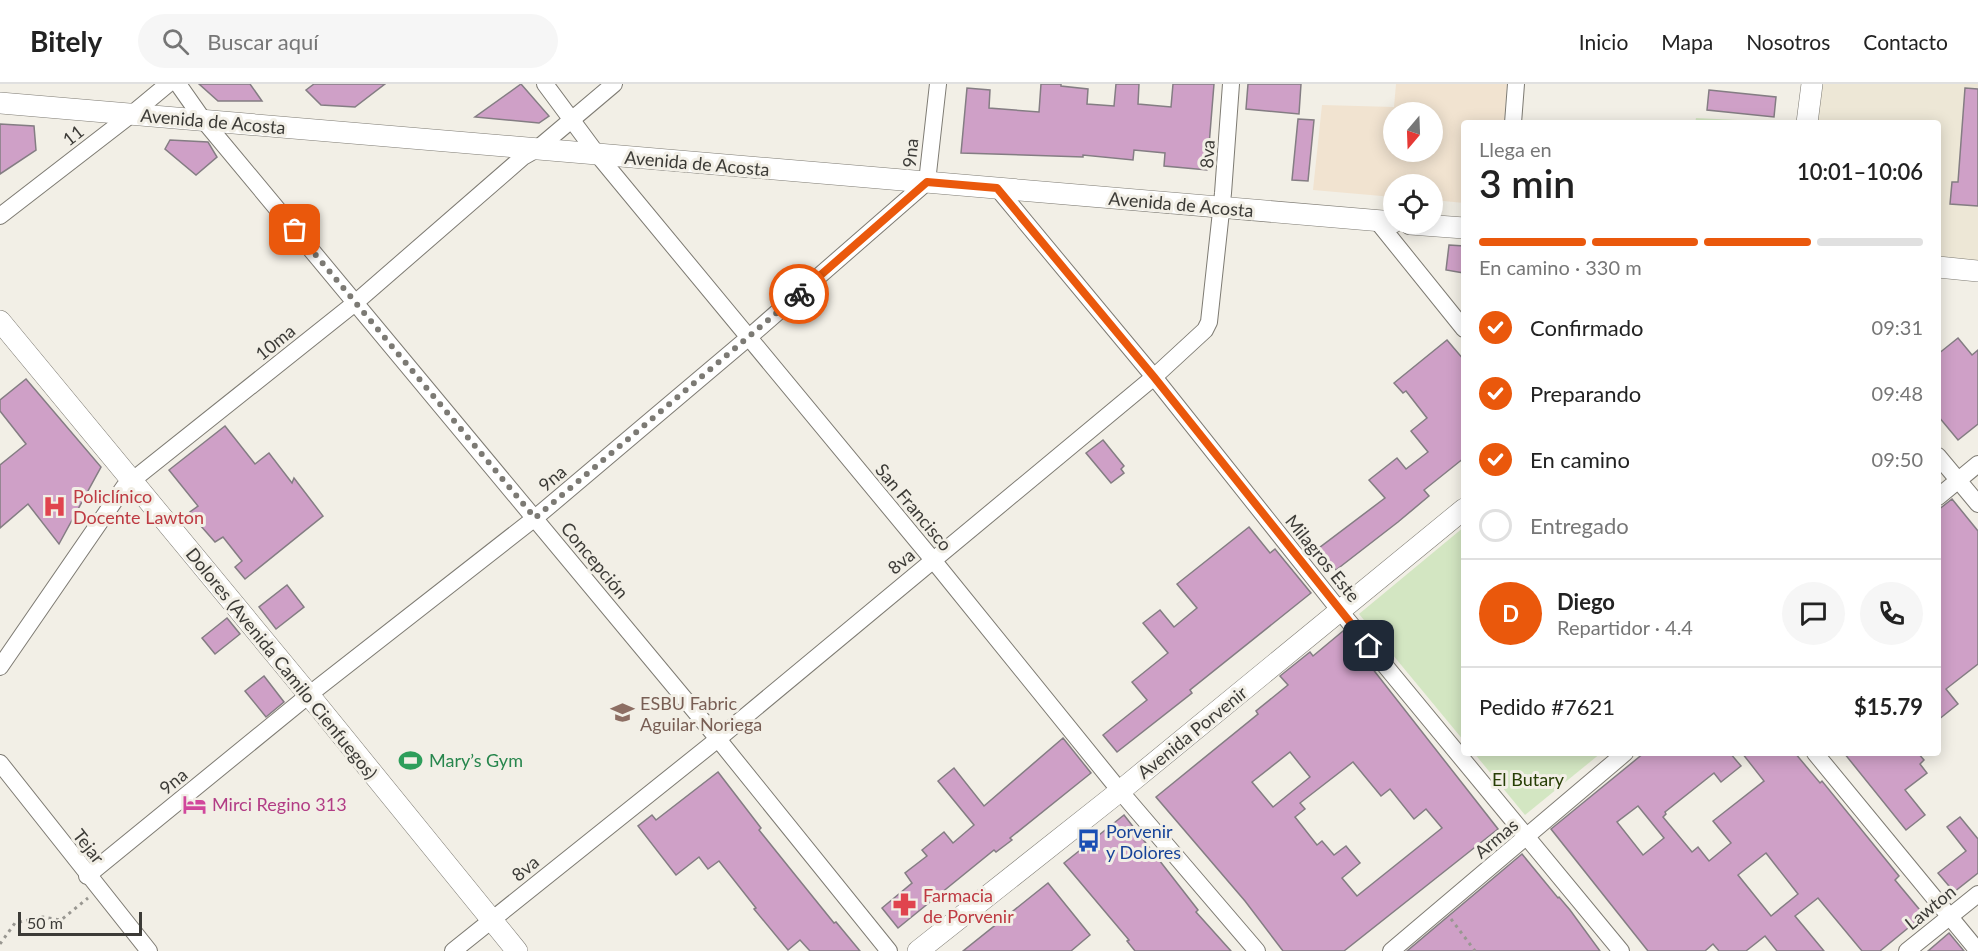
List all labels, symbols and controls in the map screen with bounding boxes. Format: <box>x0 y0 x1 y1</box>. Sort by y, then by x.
search box <box>138 14 558 68</box>
text: Bitely <box>30 24 102 58</box>
icon: search <box>159 25 192 58</box>
text: Buscar aquí <box>207 28 319 55</box>
text: Inicio <box>1579 29 1628 54</box>
text: Mapa <box>1661 29 1713 54</box>
text: Nosotros <box>1746 29 1830 54</box>
text: Contacto <box>1863 29 1948 54</box>
north arrow <box>1383 102 1443 162</box>
map controls <box>1383 102 1443 234</box>
street label: Avenida de Acosta <box>140 104 286 138</box>
street label: 11 <box>58 120 88 150</box>
street label: 9na <box>898 137 922 169</box>
text: Llega en <box>1479 137 1552 161</box>
street label: 8va <box>1195 139 1219 169</box>
street label: Avenida de Acosta <box>624 146 770 180</box>
text: 10:01–10:06 <box>1797 158 1923 185</box>
text: 3 min <box>1479 160 1575 206</box>
button: locate <box>1383 174 1443 234</box>
street label: Avenida de Acosta <box>1108 187 1254 221</box>
pin <box>269 204 320 255</box>
icon: bag <box>278 213 311 246</box>
text: En camino · 330 m <box>1479 255 1642 279</box>
courier <box>769 264 829 324</box>
icon: bike <box>783 278 816 311</box>
icon: check <box>1479 311 1512 344</box>
text: Confirmado <box>1530 314 1643 341</box>
text: 09:31 <box>1872 315 1923 339</box>
street label: 10ma <box>251 319 299 365</box>
icon: check <box>1479 377 1512 410</box>
text: Preparando <box>1530 380 1641 407</box>
text: 09:48 <box>1872 381 1923 405</box>
icon: check <box>1479 443 1512 476</box>
text: En camino <box>1530 446 1630 473</box>
text: 09:50 <box>1872 447 1923 471</box>
street label: San Francisco <box>871 459 957 555</box>
street label: 9na <box>534 460 570 496</box>
place label: Policlínico Docente Lawton <box>73 485 204 528</box>
hospital icon: Policlínico Docente Lawton <box>42 493 68 519</box>
street label: Milagros Este <box>1281 510 1365 606</box>
text: Entregado <box>1530 512 1629 539</box>
street label: Concepción <box>557 517 633 603</box>
street label: Dolores (Avenida Camilo Cienfuegos) <box>182 543 382 783</box>
street label: 8va <box>883 543 919 579</box>
button: chat <box>1782 582 1845 645</box>
button: phone <box>1860 582 1923 645</box>
text: Diego <box>1557 588 1615 615</box>
text: D <box>1502 600 1519 627</box>
text: Repartidor · 4.4 <box>1557 615 1693 639</box>
pin <box>1343 620 1394 671</box>
icon: home <box>1352 629 1385 662</box>
street label: Avenida Porvenir <box>1133 681 1252 783</box>
place label: ESBU Fabric Aguilar Noriega <box>640 692 762 735</box>
text: Pedido #7621 <box>1479 693 1615 720</box>
text: $15.79 <box>1854 693 1923 720</box>
school or university icon: ESBU Fabric Aguilar Noriega <box>609 700 635 726</box>
sports icon: Mary’s Gym <box>398 747 424 773</box>
place label: Mary’s Gym <box>429 749 523 771</box>
street label: 9na <box>155 763 191 799</box>
park label: El Butary <box>1492 768 1565 790</box>
hotel icon: Mirci Regino 313 <box>181 791 207 817</box>
place label: Mirci Regino 313 <box>212 793 347 815</box>
street label: Armas <box>1470 813 1522 863</box>
place label: Porvenir y Dolores <box>1106 820 1181 863</box>
street label: Tejar <box>69 824 110 868</box>
bus stop icon: Porvenir y Dolores <box>1075 828 1101 854</box>
street label: 8va <box>507 850 543 886</box>
street label: Lawton <box>1900 880 1960 934</box>
place label: Farmacia de Porvenir <box>923 884 1014 927</box>
pharmacy icon: Farmacia de Porvenir <box>892 892 918 918</box>
scale bar <box>18 909 142 936</box>
text: 50 m <box>27 913 63 932</box>

